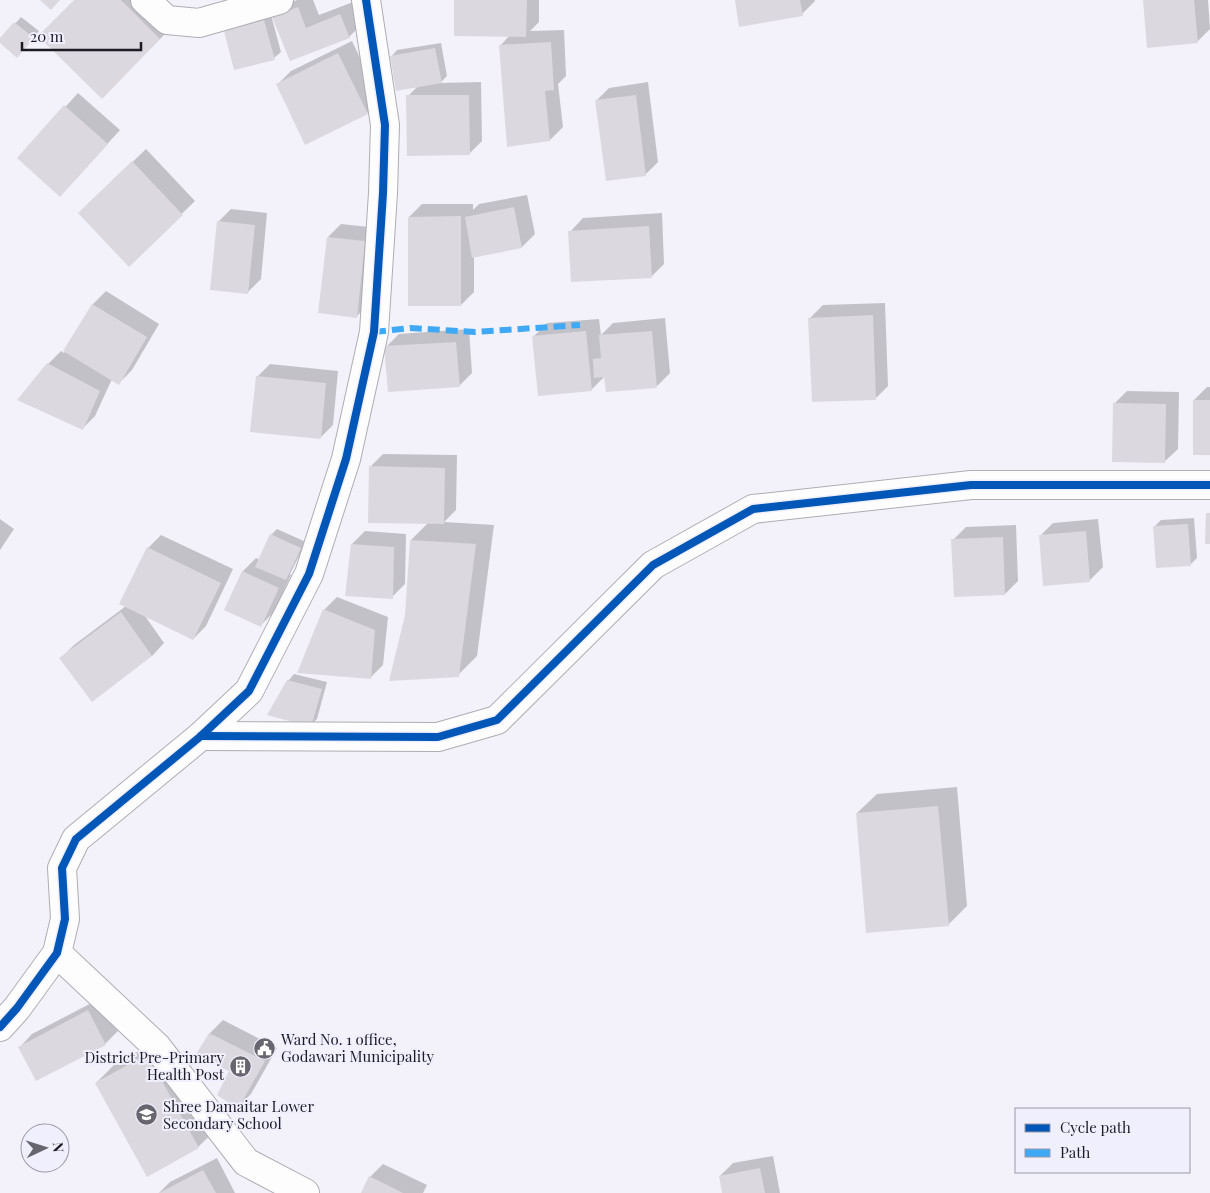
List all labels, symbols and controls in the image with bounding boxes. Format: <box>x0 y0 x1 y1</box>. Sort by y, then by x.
scale bar <box>22 20 141 52</box>
text: 20 m <box>30 26 64 46</box>
place label: Ward No. 1 office, Godawari Municipality <box>280 1029 434 1066</box>
public building icon: Ward No. 1 office, Godawari Municipality <box>253 1036 277 1060</box>
place label: District Pre-Primary Health Post <box>84 1047 225 1084</box>
building icon: District Pre-Primary Health Post <box>228 1054 252 1078</box>
place label: Shree Damaitar Lower Secondary School <box>163 1096 314 1133</box>
school or university icon: Shree Damaitar Lower Secondary School <box>135 1103 159 1127</box>
legend <box>1015 1108 1190 1173</box>
text: Cycle path <box>1060 1117 1131 1137</box>
north arrow <box>20 1123 70 1173</box>
text: N <box>49 1141 68 1153</box>
text: Path <box>1060 1142 1090 1162</box>

